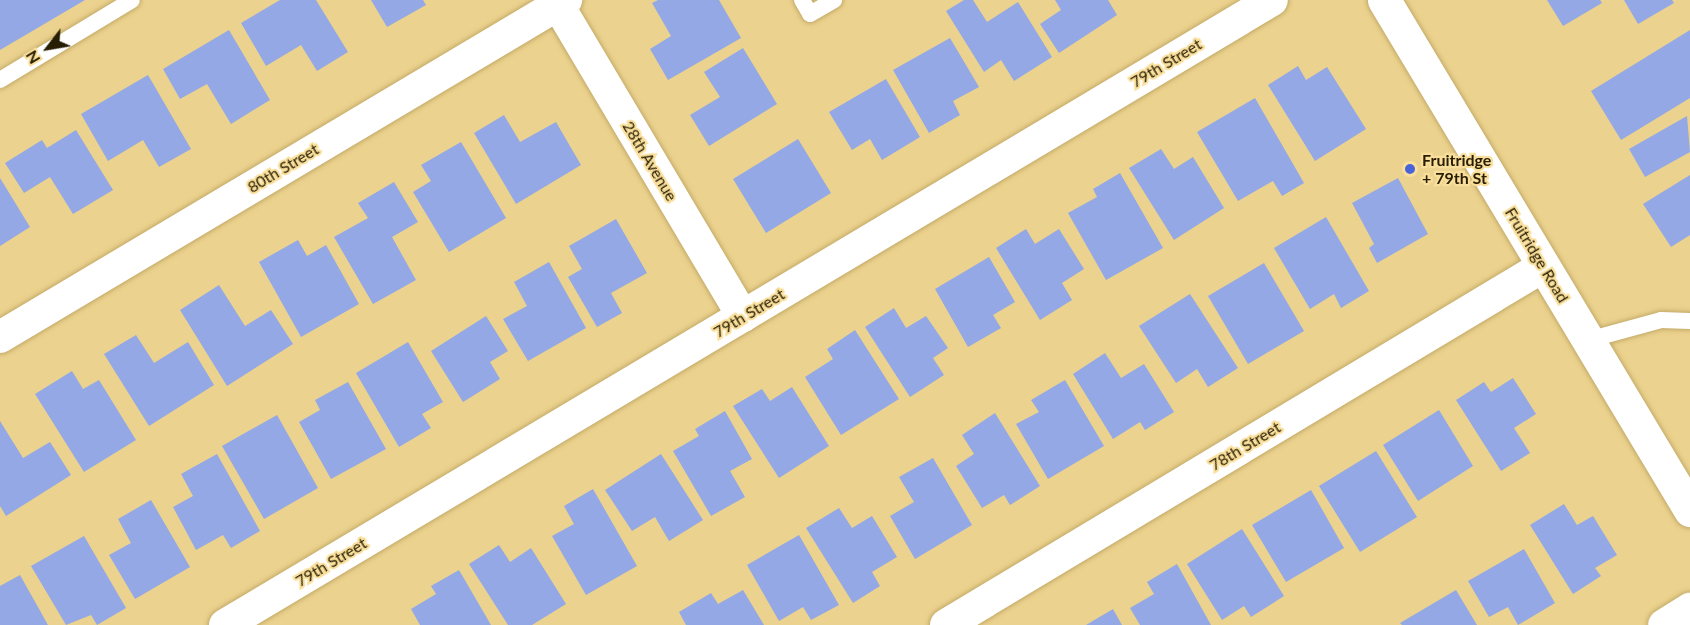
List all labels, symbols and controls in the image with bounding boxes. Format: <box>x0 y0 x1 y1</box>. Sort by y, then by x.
north arrow <box>18 18 78 78</box>
street label: 79th Street <box>1127 34 1205 92</box>
text: N <box>21 47 43 68</box>
street label: 28th Avenue <box>619 117 681 205</box>
street label: 80th Street <box>244 139 322 197</box>
place label: Fruitridge + 79th St <box>1422 150 1491 188</box>
marker: Fruitridge + 79th St <box>1403 162 1417 176</box>
street label: Fruitridge Road <box>1501 204 1573 306</box>
street label: 79th Street <box>710 284 788 342</box>
street label: 78th Street <box>1206 417 1284 475</box>
street label: 79th Street <box>292 533 370 591</box>

